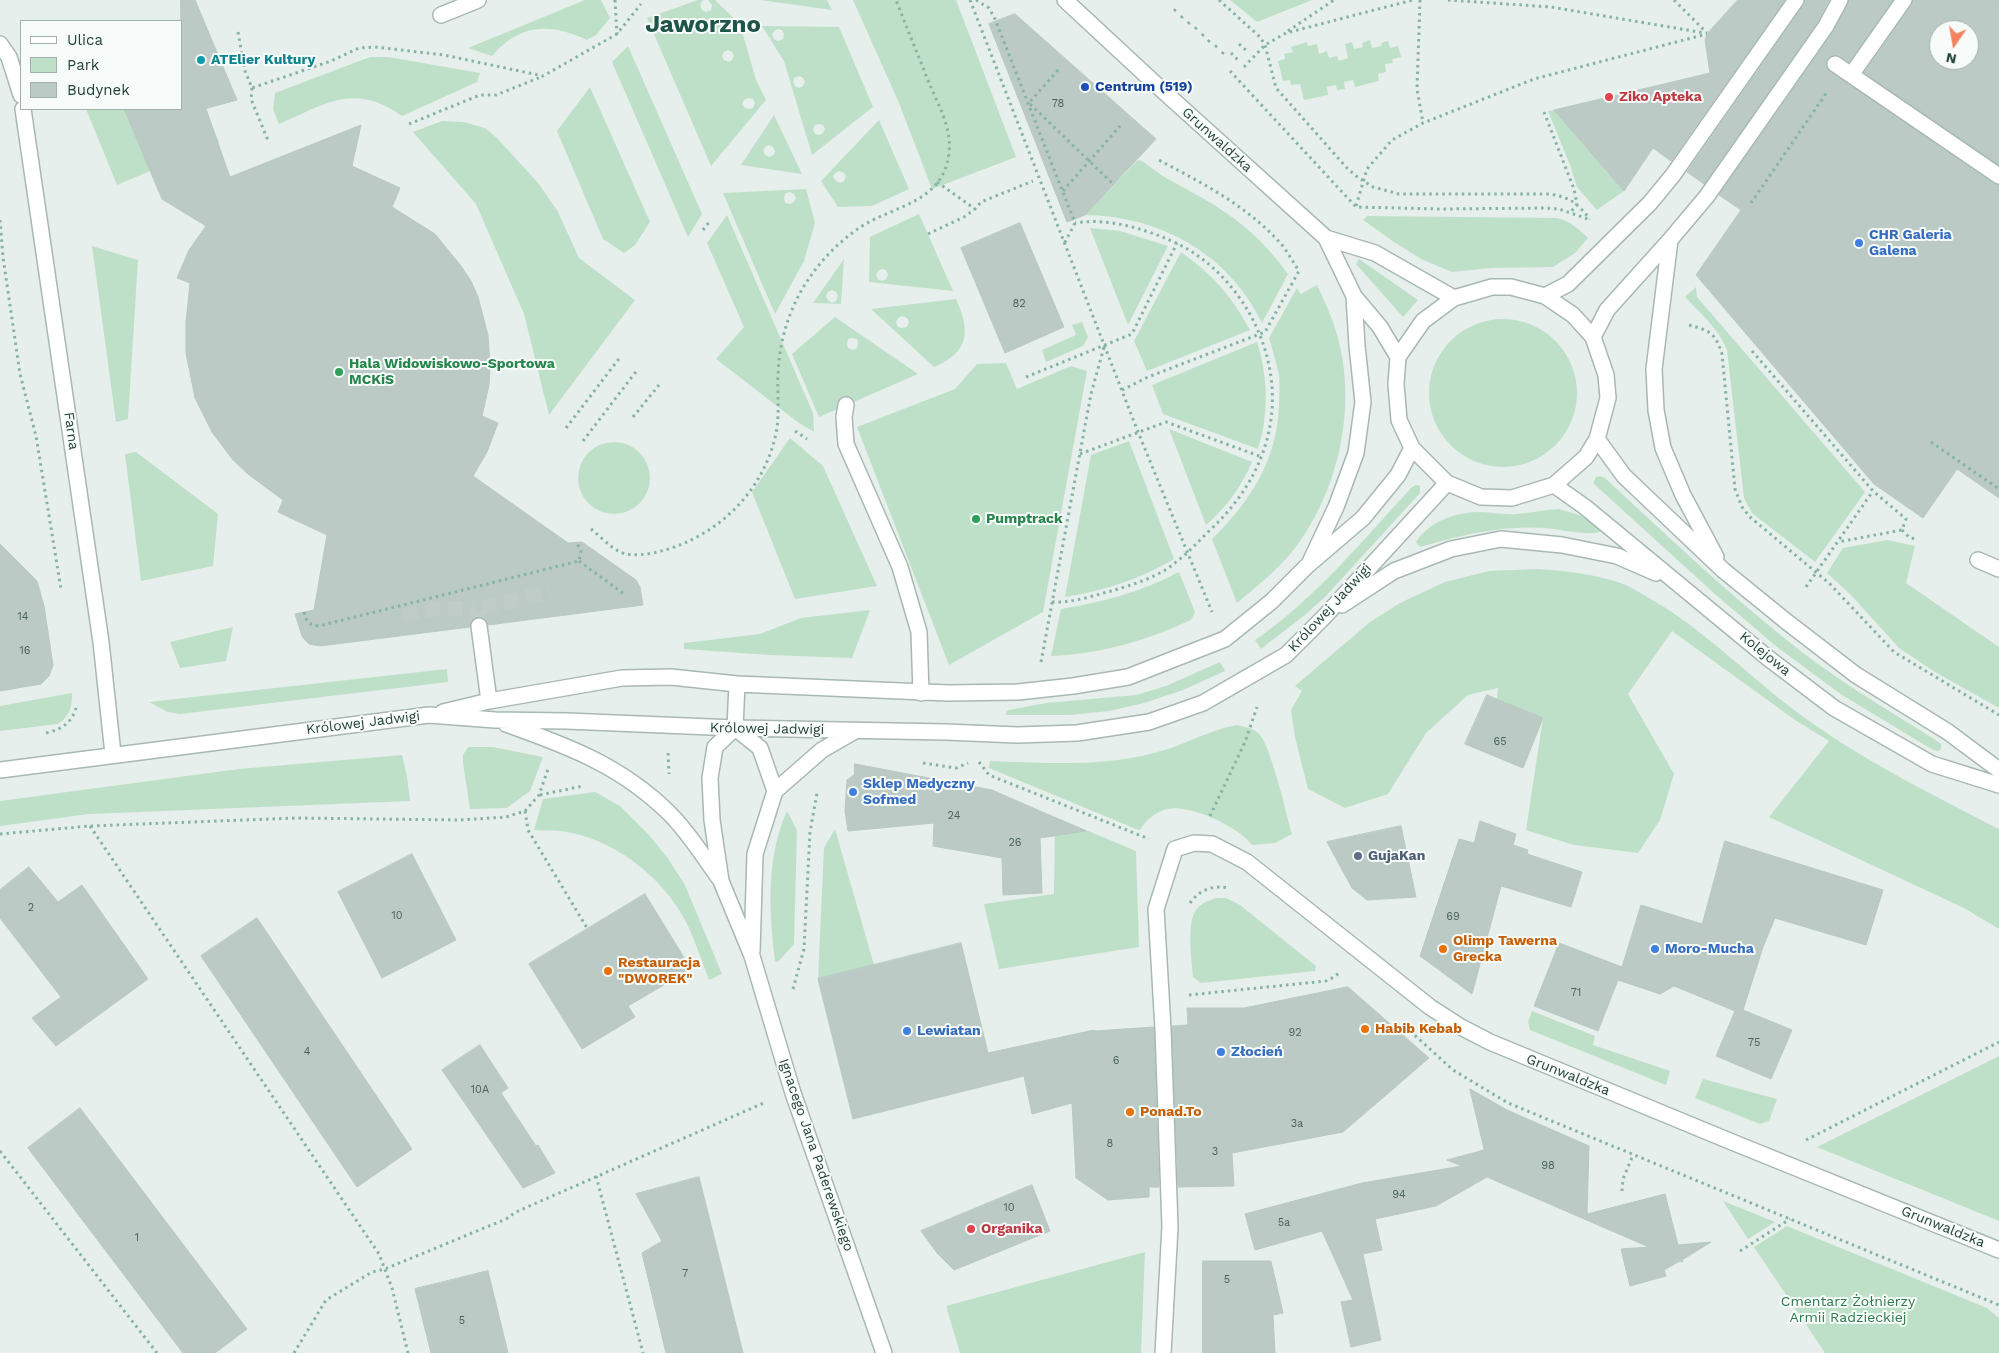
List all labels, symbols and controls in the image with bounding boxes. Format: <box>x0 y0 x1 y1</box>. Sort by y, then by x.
district label: Jaworzno <box>645 11 761 39</box>
legend <box>20 20 182 110</box>
north arrow <box>1929 20 1979 70</box>
text: Ulica <box>67 31 103 49</box>
text: N <box>1944 50 1958 68</box>
place label: ATElier Kultury <box>211 52 315 68</box>
marker: ATElier Kultury <box>195 54 207 66</box>
text: Park <box>67 56 99 74</box>
place label: Centrum (519) <box>1095 79 1193 95</box>
text: Budynek <box>67 81 130 99</box>
marker: Centrum (519) <box>1079 81 1091 93</box>
place label: Ziko Apteka <box>1619 89 1702 105</box>
marker: Ziko Apteka <box>1603 91 1615 103</box>
house number: 78 <box>1052 97 1064 111</box>
street label: Grunwaldzka <box>1178 104 1256 176</box>
place label: CHR Galeria Galena <box>1869 227 1952 260</box>
marker: CHR Galeria Galena <box>1853 237 1865 249</box>
house number: 82 <box>1012 297 1026 311</box>
place label: Hala Widowiskowo-Sportowa MCKiS <box>349 356 555 388</box>
marker: Hala Widowiskowo-Sportowa MCKiS <box>333 366 345 378</box>
street label: Farna <box>60 411 82 451</box>
place label: Pumptrack <box>986 511 1063 527</box>
marker: Pumptrack <box>970 513 982 525</box>
street label: Królowej Jadwigi <box>1285 560 1375 656</box>
house number: 14 <box>17 610 29 624</box>
street label: Kolejowa <box>1736 628 1794 680</box>
house number: 16 <box>20 644 30 658</box>
street label: Królowej Jadwigi <box>305 708 421 738</box>
street label: Królowej Jadwigi <box>710 720 824 738</box>
house number: 65 <box>1493 735 1507 749</box>
place label: Sklep Medyczny Sofmed <box>863 776 975 809</box>
marker: Sklep Medyczny Sofmed <box>847 786 859 798</box>
house number: 24 <box>948 809 960 823</box>
house number: 26 <box>1008 836 1022 850</box>
place label: GujaKan <box>1368 848 1425 864</box>
marker: GujaKan <box>1352 850 1364 862</box>
house number: 2 <box>28 901 34 915</box>
house number: 10 <box>391 909 403 923</box>
house number: 69 <box>1446 910 1460 924</box>
place label: Olimp Tawerna Grecka <box>1453 933 1557 966</box>
place label: Moro-Mucha <box>1665 941 1754 957</box>
marker: Olimp Tawerna Grecka <box>1437 943 1449 955</box>
marker: Moro-Mucha <box>1649 943 1661 955</box>
place label: Restauracja "DWOREK" <box>618 955 700 988</box>
marker: Restauracja "DWOREK" <box>602 965 614 977</box>
house number: 71 <box>1571 986 1581 1000</box>
place label: Habib Kebab <box>1375 1021 1462 1037</box>
place label: Lewiatan <box>917 1023 981 1039</box>
marker: Habib Kebab <box>1359 1023 1371 1035</box>
marker: Lewiatan <box>901 1025 913 1037</box>
house number: 92 <box>1288 1026 1302 1040</box>
house number: 75 <box>1748 1036 1760 1050</box>
place label: Złocień <box>1231 1044 1283 1060</box>
house number: 4 <box>304 1045 310 1059</box>
marker: Złocień <box>1215 1046 1227 1058</box>
street label: Grunwaldzka <box>1524 1051 1612 1099</box>
house number: 6 <box>1113 1054 1119 1068</box>
street label: Ignacego Jana Paderewskiego <box>775 1056 857 1254</box>
house number: 10A <box>471 1083 489 1097</box>
place label: Ponad.To <box>1140 1104 1202 1120</box>
marker: Ponad.To <box>1124 1106 1136 1118</box>
house number: 3a <box>1291 1117 1303 1131</box>
house number: 8 <box>1107 1137 1113 1151</box>
house number: 3 <box>1212 1145 1218 1159</box>
house number: 98 <box>1541 1159 1555 1173</box>
house number: 94 <box>1392 1188 1406 1202</box>
house number: 10 <box>1003 1201 1015 1215</box>
street label: Grunwaldzka <box>1899 1203 1987 1251</box>
house number: 5a <box>1278 1216 1290 1230</box>
place label: Organika <box>981 1221 1043 1237</box>
marker: Organika <box>965 1223 977 1235</box>
house number: 1 <box>135 1231 139 1245</box>
house number: 7 <box>682 1267 688 1281</box>
house number: 5 <box>1224 1273 1230 1287</box>
park label: Cmentarz Żołnierzy Armii Radzieckiej <box>1781 1294 1915 1326</box>
house number: 5 <box>459 1314 465 1328</box>

